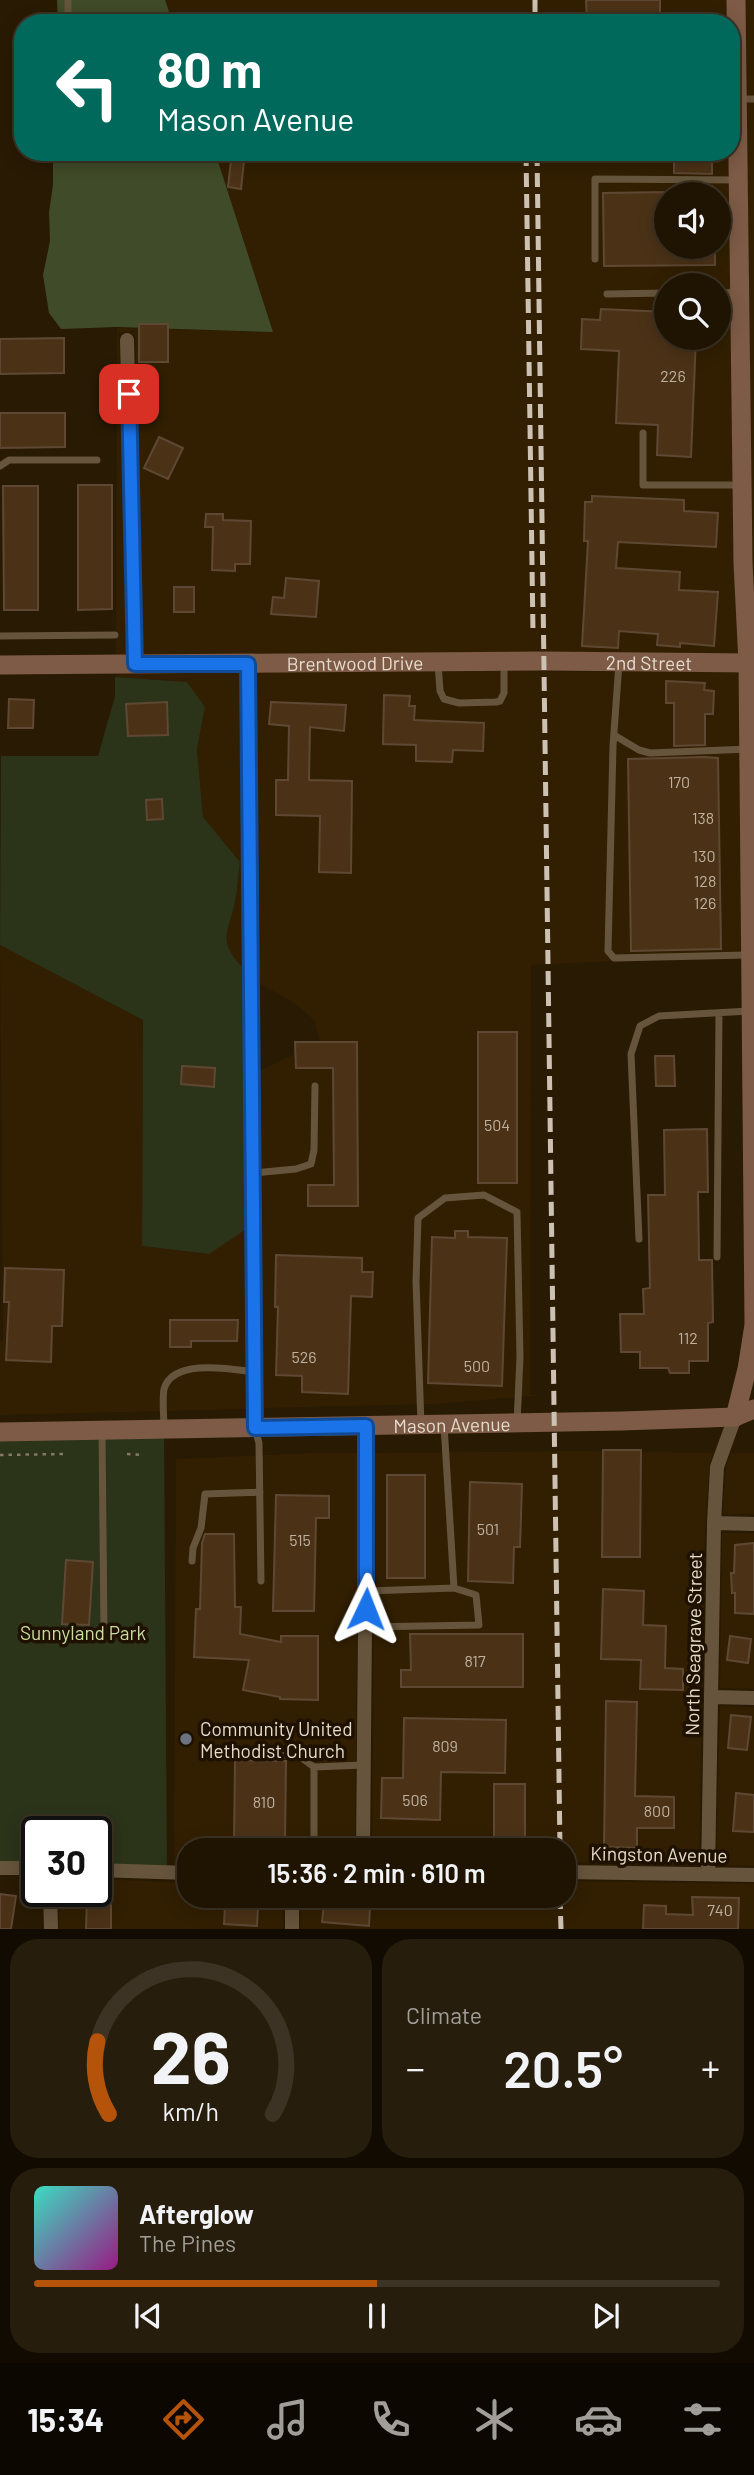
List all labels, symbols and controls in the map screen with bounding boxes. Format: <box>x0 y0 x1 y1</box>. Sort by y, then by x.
text: 80 m <box>157 39 262 98</box>
icon: left <box>42 42 133 133</box>
text: Mason Avenue <box>157 99 354 137</box>
map controls <box>654 182 731 350</box>
button: sound <box>654 182 731 259</box>
button: search <box>654 273 731 350</box>
pin <box>99 364 159 424</box>
house number: 226 <box>660 366 686 385</box>
icon: arrive <box>110 375 148 413</box>
street label: Brentwood Drive <box>287 650 423 674</box>
street label: 2nd Street <box>606 650 692 674</box>
house number: 170 <box>668 772 690 791</box>
house number: 138 <box>692 808 714 827</box>
house number: 130 <box>693 846 715 865</box>
house number: 128 <box>694 871 716 890</box>
house number: 126 <box>694 893 716 912</box>
house number: 504 <box>484 1115 510 1134</box>
house number: 112 <box>678 1328 698 1347</box>
house number: 526 <box>291 1347 317 1366</box>
house number: 500 <box>464 1356 490 1375</box>
street label: Mason Avenue <box>393 1411 511 1437</box>
house number: 501 <box>477 1519 499 1538</box>
house number: 515 <box>289 1530 311 1549</box>
street label: North Seagrave Street <box>680 1552 706 1736</box>
position arrow <box>329 1572 403 1646</box>
park label: Sunnyland Park <box>20 1621 146 1644</box>
house number: 817 <box>464 1651 486 1670</box>
place label: Community United Methodist Church <box>200 1717 353 1762</box>
marker: Community United Methodist Church <box>178 1731 194 1747</box>
house number: 809 <box>432 1736 458 1755</box>
house number: 506 <box>402 1790 428 1809</box>
house number: 810 <box>253 1792 275 1811</box>
house number: 800 <box>644 1801 670 1820</box>
speed limit sign: 30 <box>21 1816 112 1907</box>
street label: Kingston Avenue <box>590 1841 728 1867</box>
text: 15:36 · 2 min · 610 m <box>267 1857 486 1888</box>
house number: 740 <box>707 1900 733 1919</box>
text: Climate <box>406 2001 482 2029</box>
text: 26 <box>151 2012 231 2100</box>
text: 20.5° <box>503 2036 623 2098</box>
text: − <box>406 2044 425 2090</box>
text: + <box>701 2044 720 2090</box>
text: km/h <box>163 2096 219 2126</box>
text: Afterglow <box>139 2198 254 2229</box>
text: The Pines <box>139 2229 236 2257</box>
icon: previous <box>129 2297 167 2335</box>
icon: pause <box>358 2297 396 2335</box>
icon: next <box>587 2297 625 2335</box>
icon: directions <box>159 2395 208 2444</box>
icon: music <box>263 2395 312 2444</box>
icon: phone <box>366 2395 415 2444</box>
icon: climate <box>470 2395 519 2444</box>
icon: car <box>574 2395 623 2444</box>
icon: filters <box>678 2395 727 2444</box>
text: 15:34 <box>27 2400 104 2438</box>

